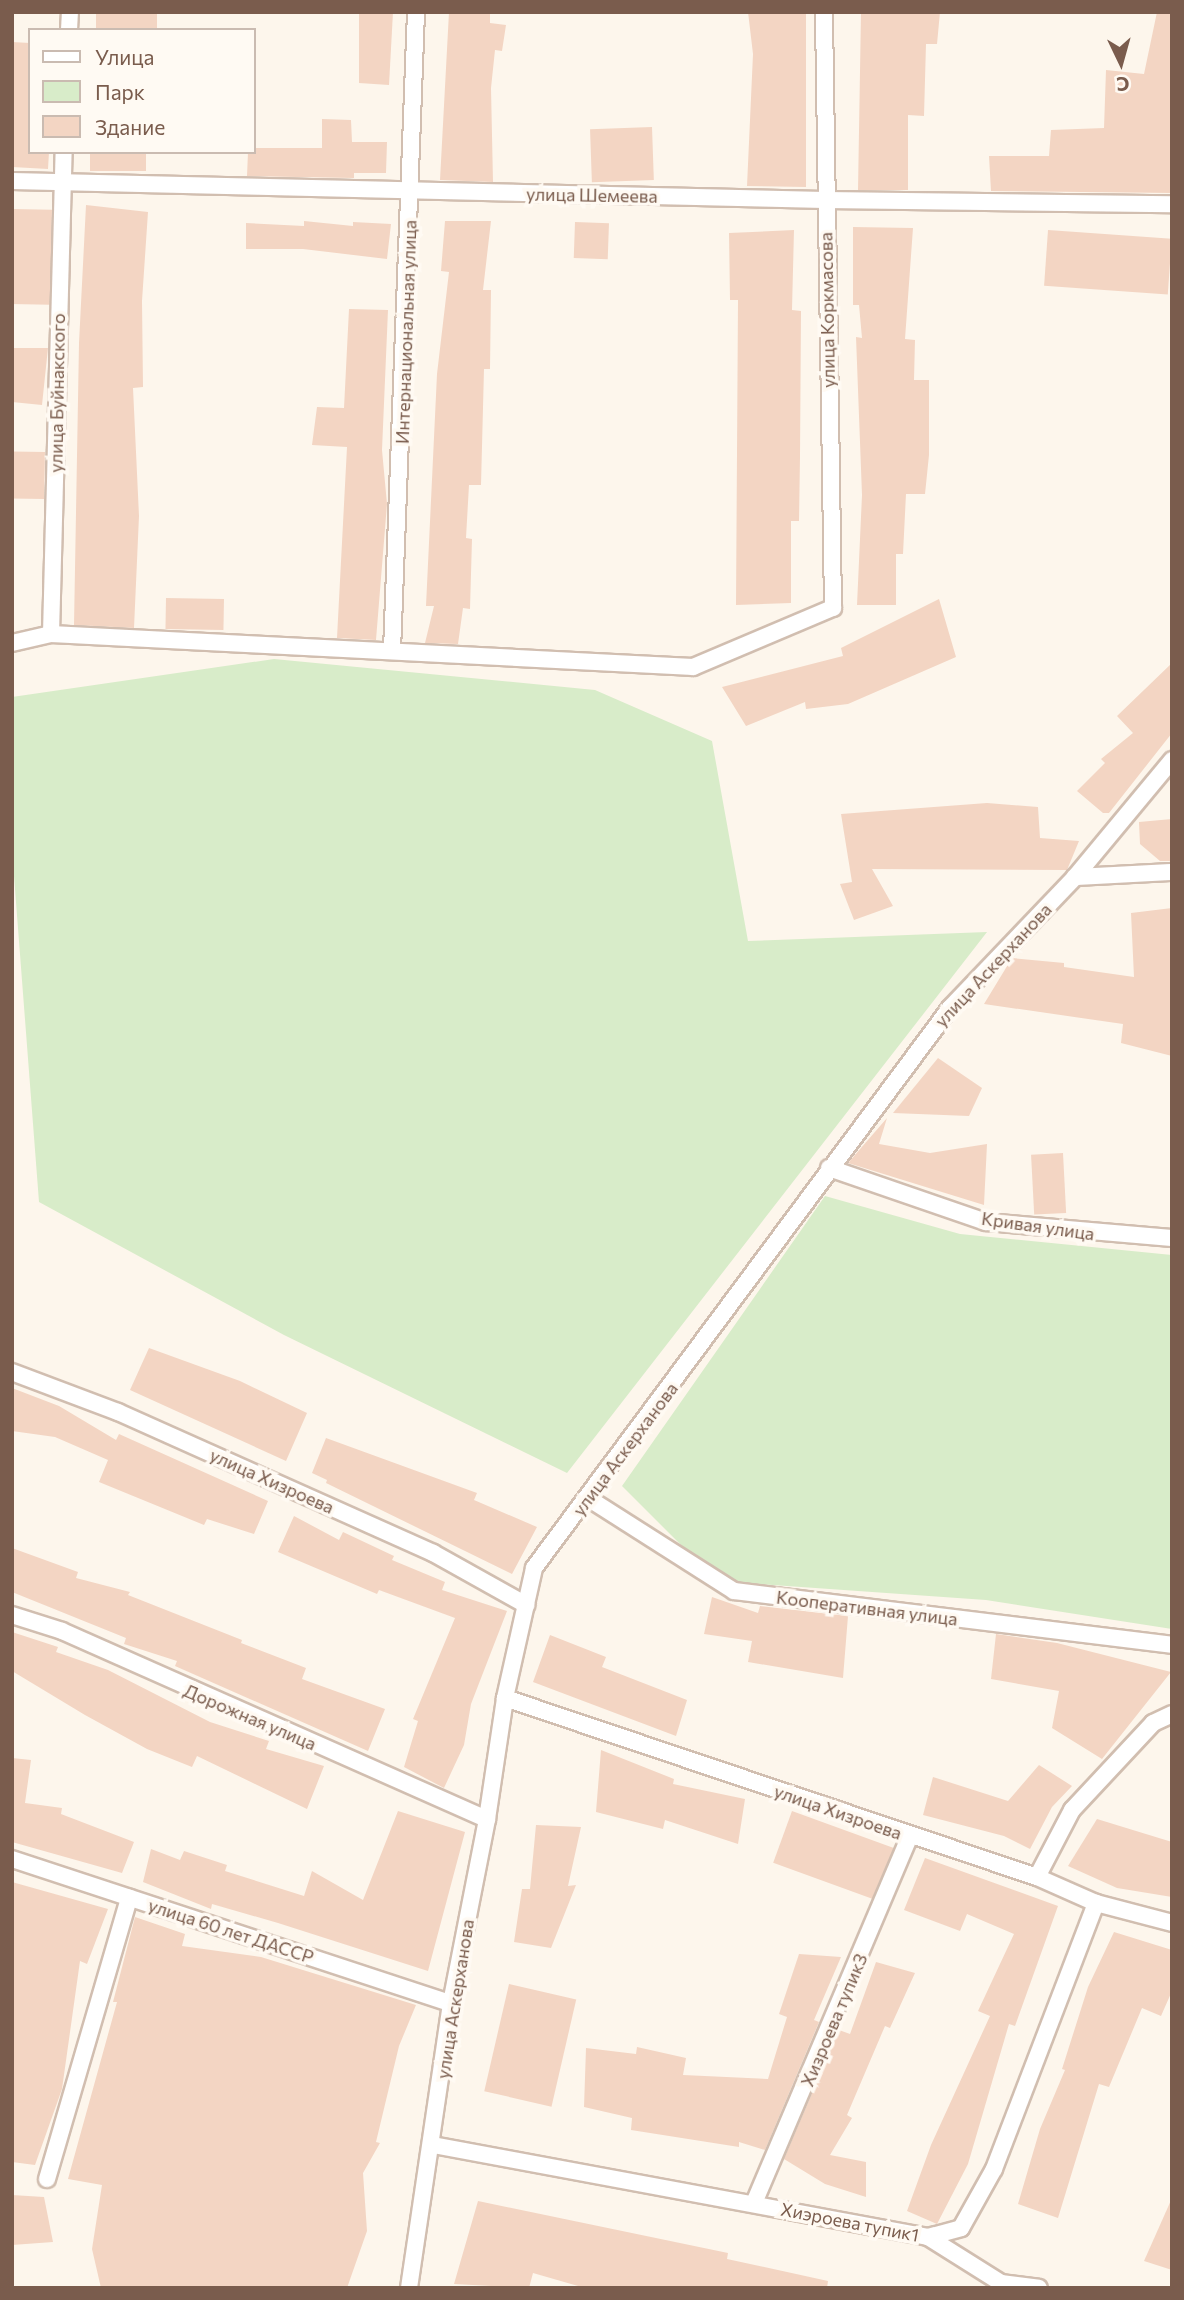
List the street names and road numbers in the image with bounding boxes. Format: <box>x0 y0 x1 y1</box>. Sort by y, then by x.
street label: улица Шемеева <box>526 183 658 207</box>
street label: Интернациональная улица <box>391 220 421 444</box>
street label: улица Коркмасова <box>815 232 839 388</box>
street label: улица Буйнакского <box>45 313 69 473</box>
street label: улица Аскерханова <box>930 899 1056 1031</box>
street label: Кривая улица <box>980 1207 1096 1245</box>
street label: улица Аскерханова <box>568 1378 682 1520</box>
street label: улица Хизроева <box>207 1444 337 1518</box>
street label: Кооперативная улица <box>775 1586 959 1630</box>
street label: Дорожная улица <box>181 1679 319 1755</box>
street label: улица Хизроева <box>771 1780 905 1844</box>
street label: улица 60 лет ДАССР <box>146 1894 316 1968</box>
street label: улица Аскерханова <box>432 1918 478 2080</box>
street label: Хизроева тупик3 <box>796 1950 872 2090</box>
street label: Хиэроева тупик1 <box>779 2198 921 2246</box>

